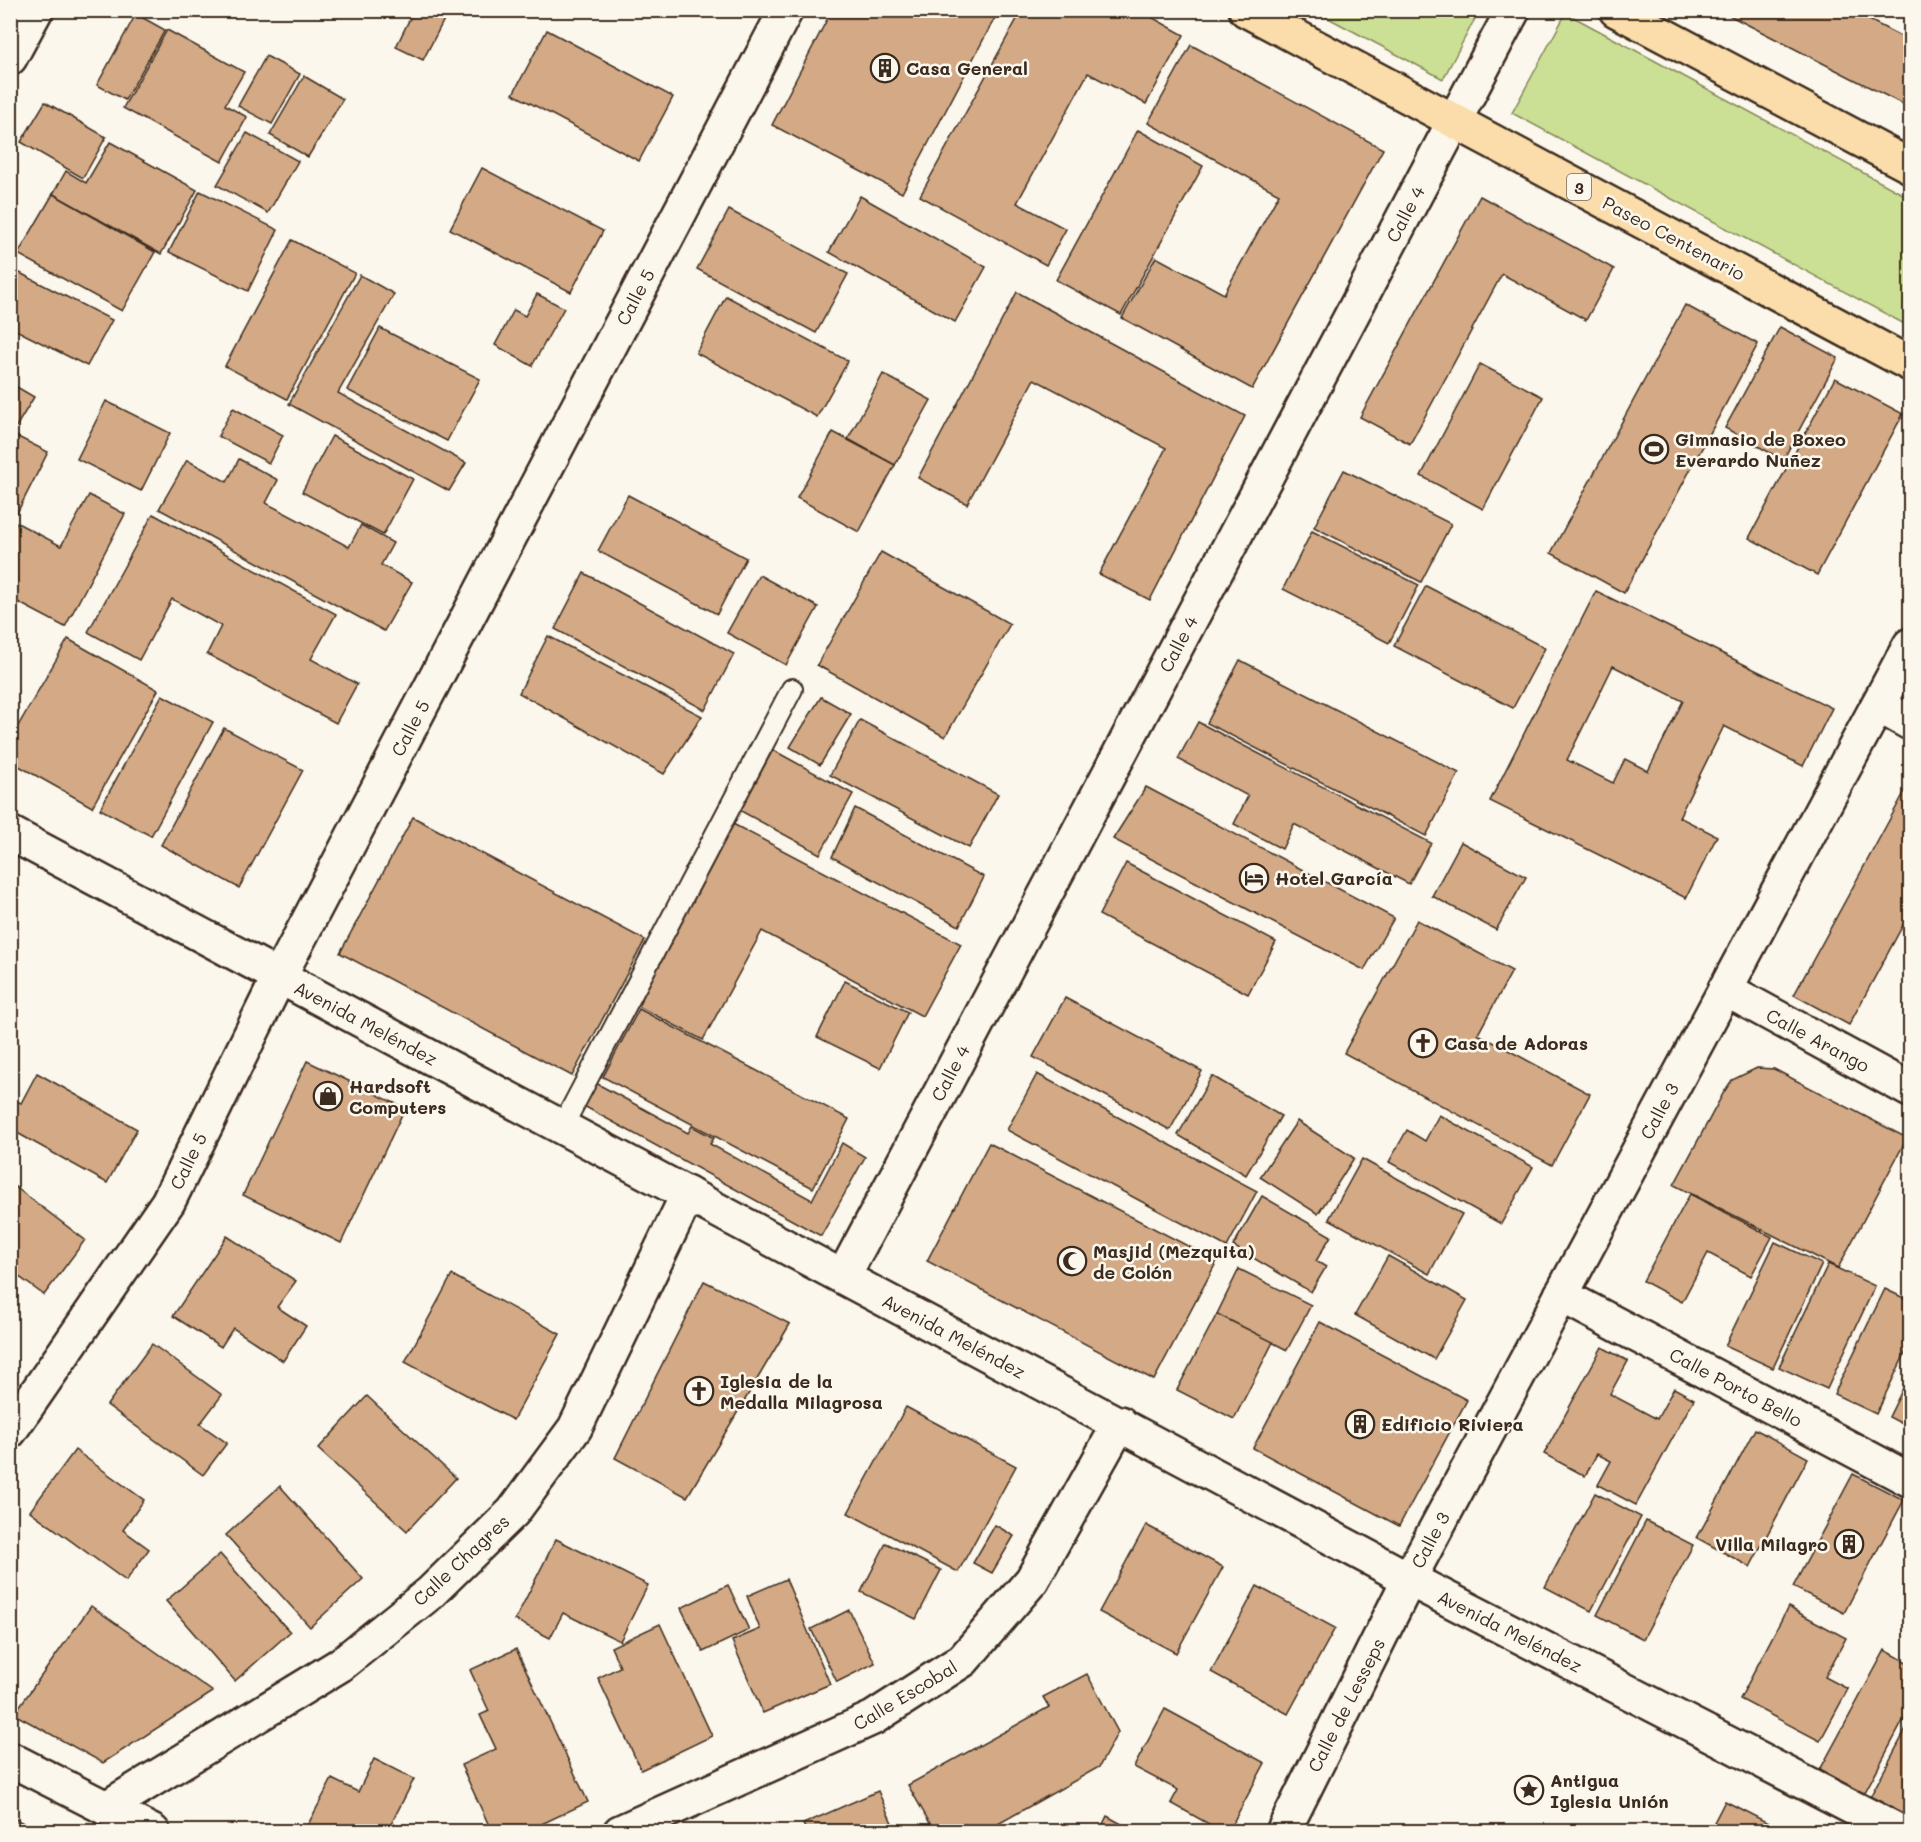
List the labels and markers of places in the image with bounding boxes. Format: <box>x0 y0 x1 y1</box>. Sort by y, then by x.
building icon: Casa General <box>869 52 901 84</box>
place label: Casa General <box>906 56 1028 80</box>
place label: Gimnasio de Boxeo Everardo Nuñez <box>1675 427 1846 472</box>
sports icon: Gimnasio de Boxeo Everardo Nuñez <box>1638 433 1670 465</box>
hotel icon: Hotel García <box>1238 862 1270 894</box>
place label: Hotel García <box>1275 866 1393 890</box>
church icon: Casa de Adoras <box>1407 1027 1439 1059</box>
place label: Casa de Adoras <box>1444 1031 1588 1055</box>
place label: Hardsoft Computers <box>349 1074 446 1119</box>
shop icon: Hardsoft Computers <box>312 1080 344 1112</box>
place label: Masjid (Mezquita) de Colón <box>1093 1239 1254 1284</box>
mosque icon: Masjid (Mezquita) de Colón <box>1056 1245 1088 1277</box>
place label: Iglesia de la Medalla Milagrosa <box>720 1369 883 1414</box>
church icon: Iglesia de la Medalla Milagrosa <box>683 1375 715 1407</box>
building icon: Edificio Riviera <box>1344 1408 1376 1440</box>
place label: Edificio Riviera <box>1381 1412 1524 1436</box>
building icon: Villa Milagro <box>1833 1528 1865 1560</box>
place label: Villa Milagro <box>1715 1532 1828 1556</box>
place label: Antigua Iglesia Unión <box>1550 1768 1669 1813</box>
place icon: Antigua Iglesia Unión <box>1513 1774 1545 1806</box>

